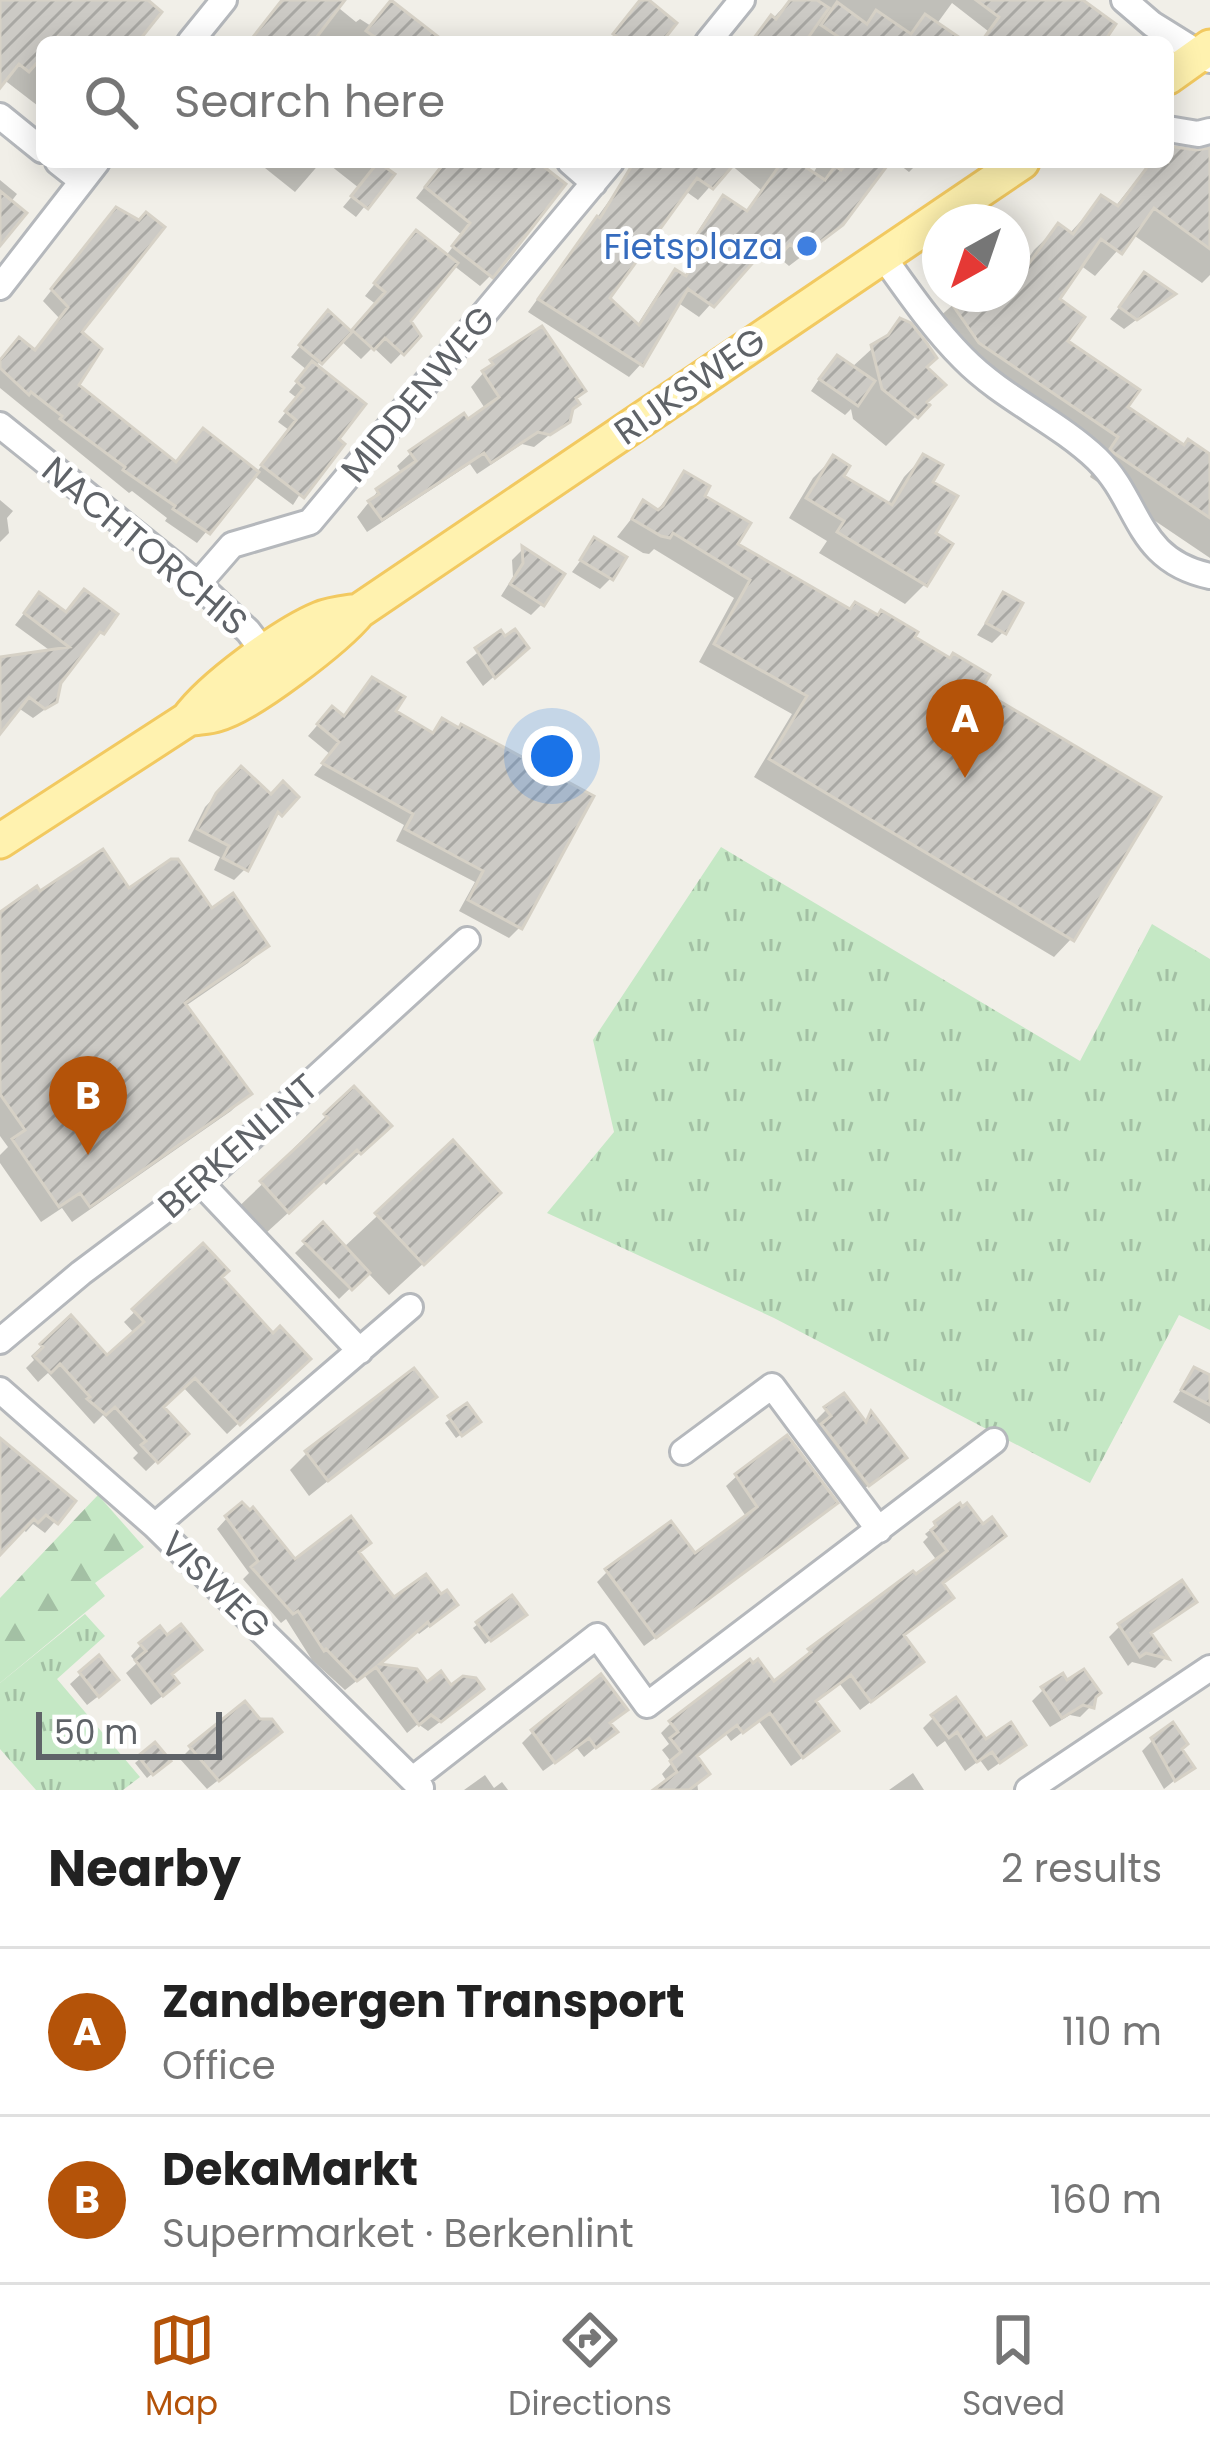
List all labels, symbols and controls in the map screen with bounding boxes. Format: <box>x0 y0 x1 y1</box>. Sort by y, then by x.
search box <box>36 36 1174 168</box>
icon: search <box>78 69 144 135</box>
text: Search here <box>174 70 445 133</box>
north arrow <box>922 204 1030 312</box>
place label: Fietsplaza <box>604 221 783 272</box>
marker: Fietsplaza <box>794 233 820 259</box>
street label: MIDDENWEG <box>329 295 507 493</box>
street label: RIJKSWEG <box>604 315 776 457</box>
street label: NACHTORCHIS <box>31 445 259 647</box>
pin: A <box>926 679 1004 778</box>
your location <box>522 726 582 786</box>
pin: B <box>49 1056 127 1155</box>
street label: BERKENLINT <box>147 1062 329 1230</box>
street label: VISWEG <box>149 1519 283 1651</box>
scale bar <box>36 1706 222 1759</box>
text: 50 m <box>54 1709 138 1756</box>
text: Nearby <box>48 1832 241 1904</box>
text: 2 results <box>1001 1841 1162 1896</box>
text: Zandbergen Transport <box>162 1970 685 2033</box>
text: A <box>73 2004 101 2059</box>
text: 110 m <box>1062 2004 1162 2059</box>
text: Office <box>162 2038 276 2093</box>
text: DekaMarkt <box>162 2138 418 2201</box>
text: B <box>74 2172 100 2227</box>
text: 160 m <box>1050 2172 1162 2227</box>
text: Supermarket · Berkenlint <box>162 2206 634 2261</box>
tab: Map <box>145 2307 218 2429</box>
tab: Directions <box>508 2307 672 2429</box>
tab: Saved <box>962 2307 1065 2429</box>

